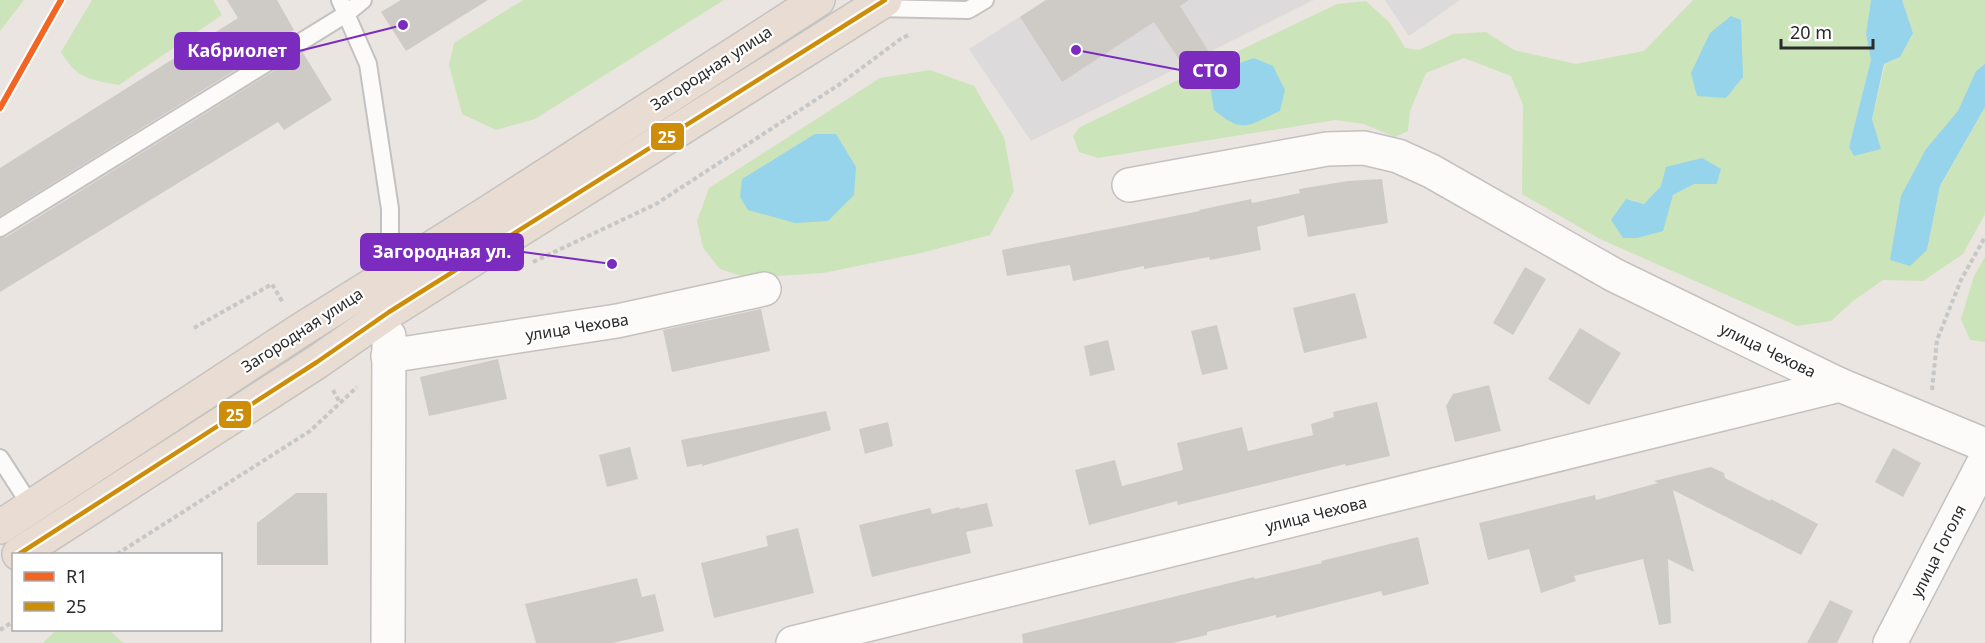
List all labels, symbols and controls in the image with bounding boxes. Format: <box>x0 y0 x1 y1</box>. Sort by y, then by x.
scale bar <box>1781 12 1872 50</box>
street label: Загородная улица <box>646 20 776 116</box>
text: 20 m <box>1790 20 1832 44</box>
callout: Кабриолет <box>175 33 299 69</box>
text: Кабриолет <box>187 38 287 62</box>
callout: СТО <box>1180 52 1239 88</box>
text: СТО <box>1192 58 1228 82</box>
line badge: 25 <box>650 122 685 151</box>
text: 25 <box>658 126 676 148</box>
callout: Загородная ул. <box>361 234 523 270</box>
text: Загородная ул. <box>373 239 511 263</box>
street label: Загородная улица <box>237 282 367 378</box>
street label: улица Чехова <box>524 308 630 346</box>
street label: улица Чехова <box>1716 317 1820 383</box>
line badge: 25 <box>218 400 252 429</box>
text: 25 <box>226 404 244 426</box>
street label: улица Чехова <box>1263 491 1369 537</box>
street label: улица Гоголя <box>1905 501 1971 601</box>
legend <box>12 553 222 631</box>
text: R1 <box>66 564 88 588</box>
text: 25 <box>66 594 87 618</box>

